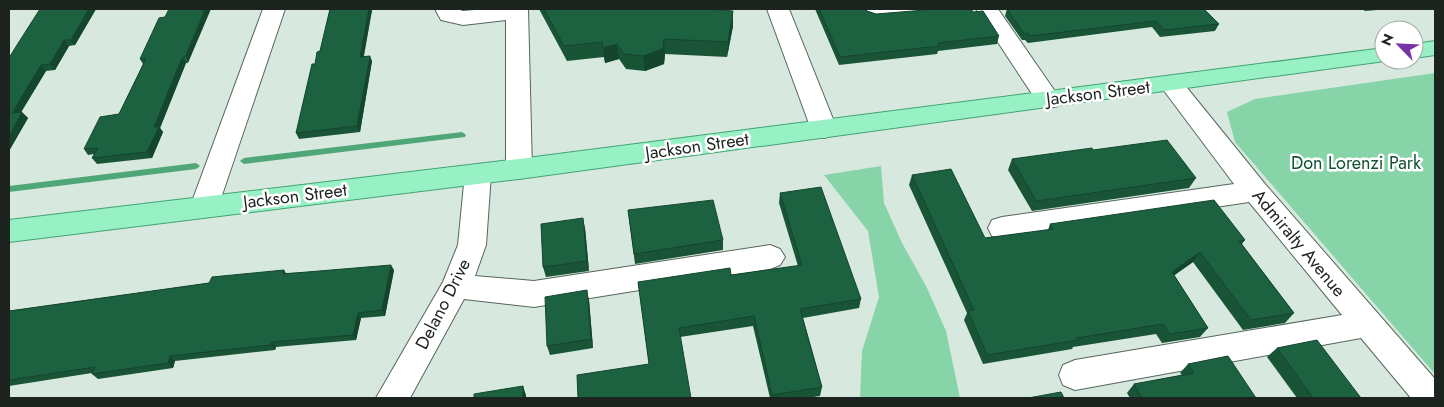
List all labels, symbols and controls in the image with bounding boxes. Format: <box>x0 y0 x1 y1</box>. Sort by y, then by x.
north arrow <box>1374 20 1424 70</box>
text: N <box>1376 31 1399 49</box>
street label: Jackson Street <box>1043 74 1152 113</box>
street label: Jackson Street <box>642 126 751 166</box>
park label: Don Lorenzi Park <box>1291 150 1421 176</box>
street label: Jackson Street <box>240 177 349 216</box>
street label: Admiralty Avenue <box>1246 183 1352 303</box>
street label: Delano Drive <box>409 254 477 354</box>

